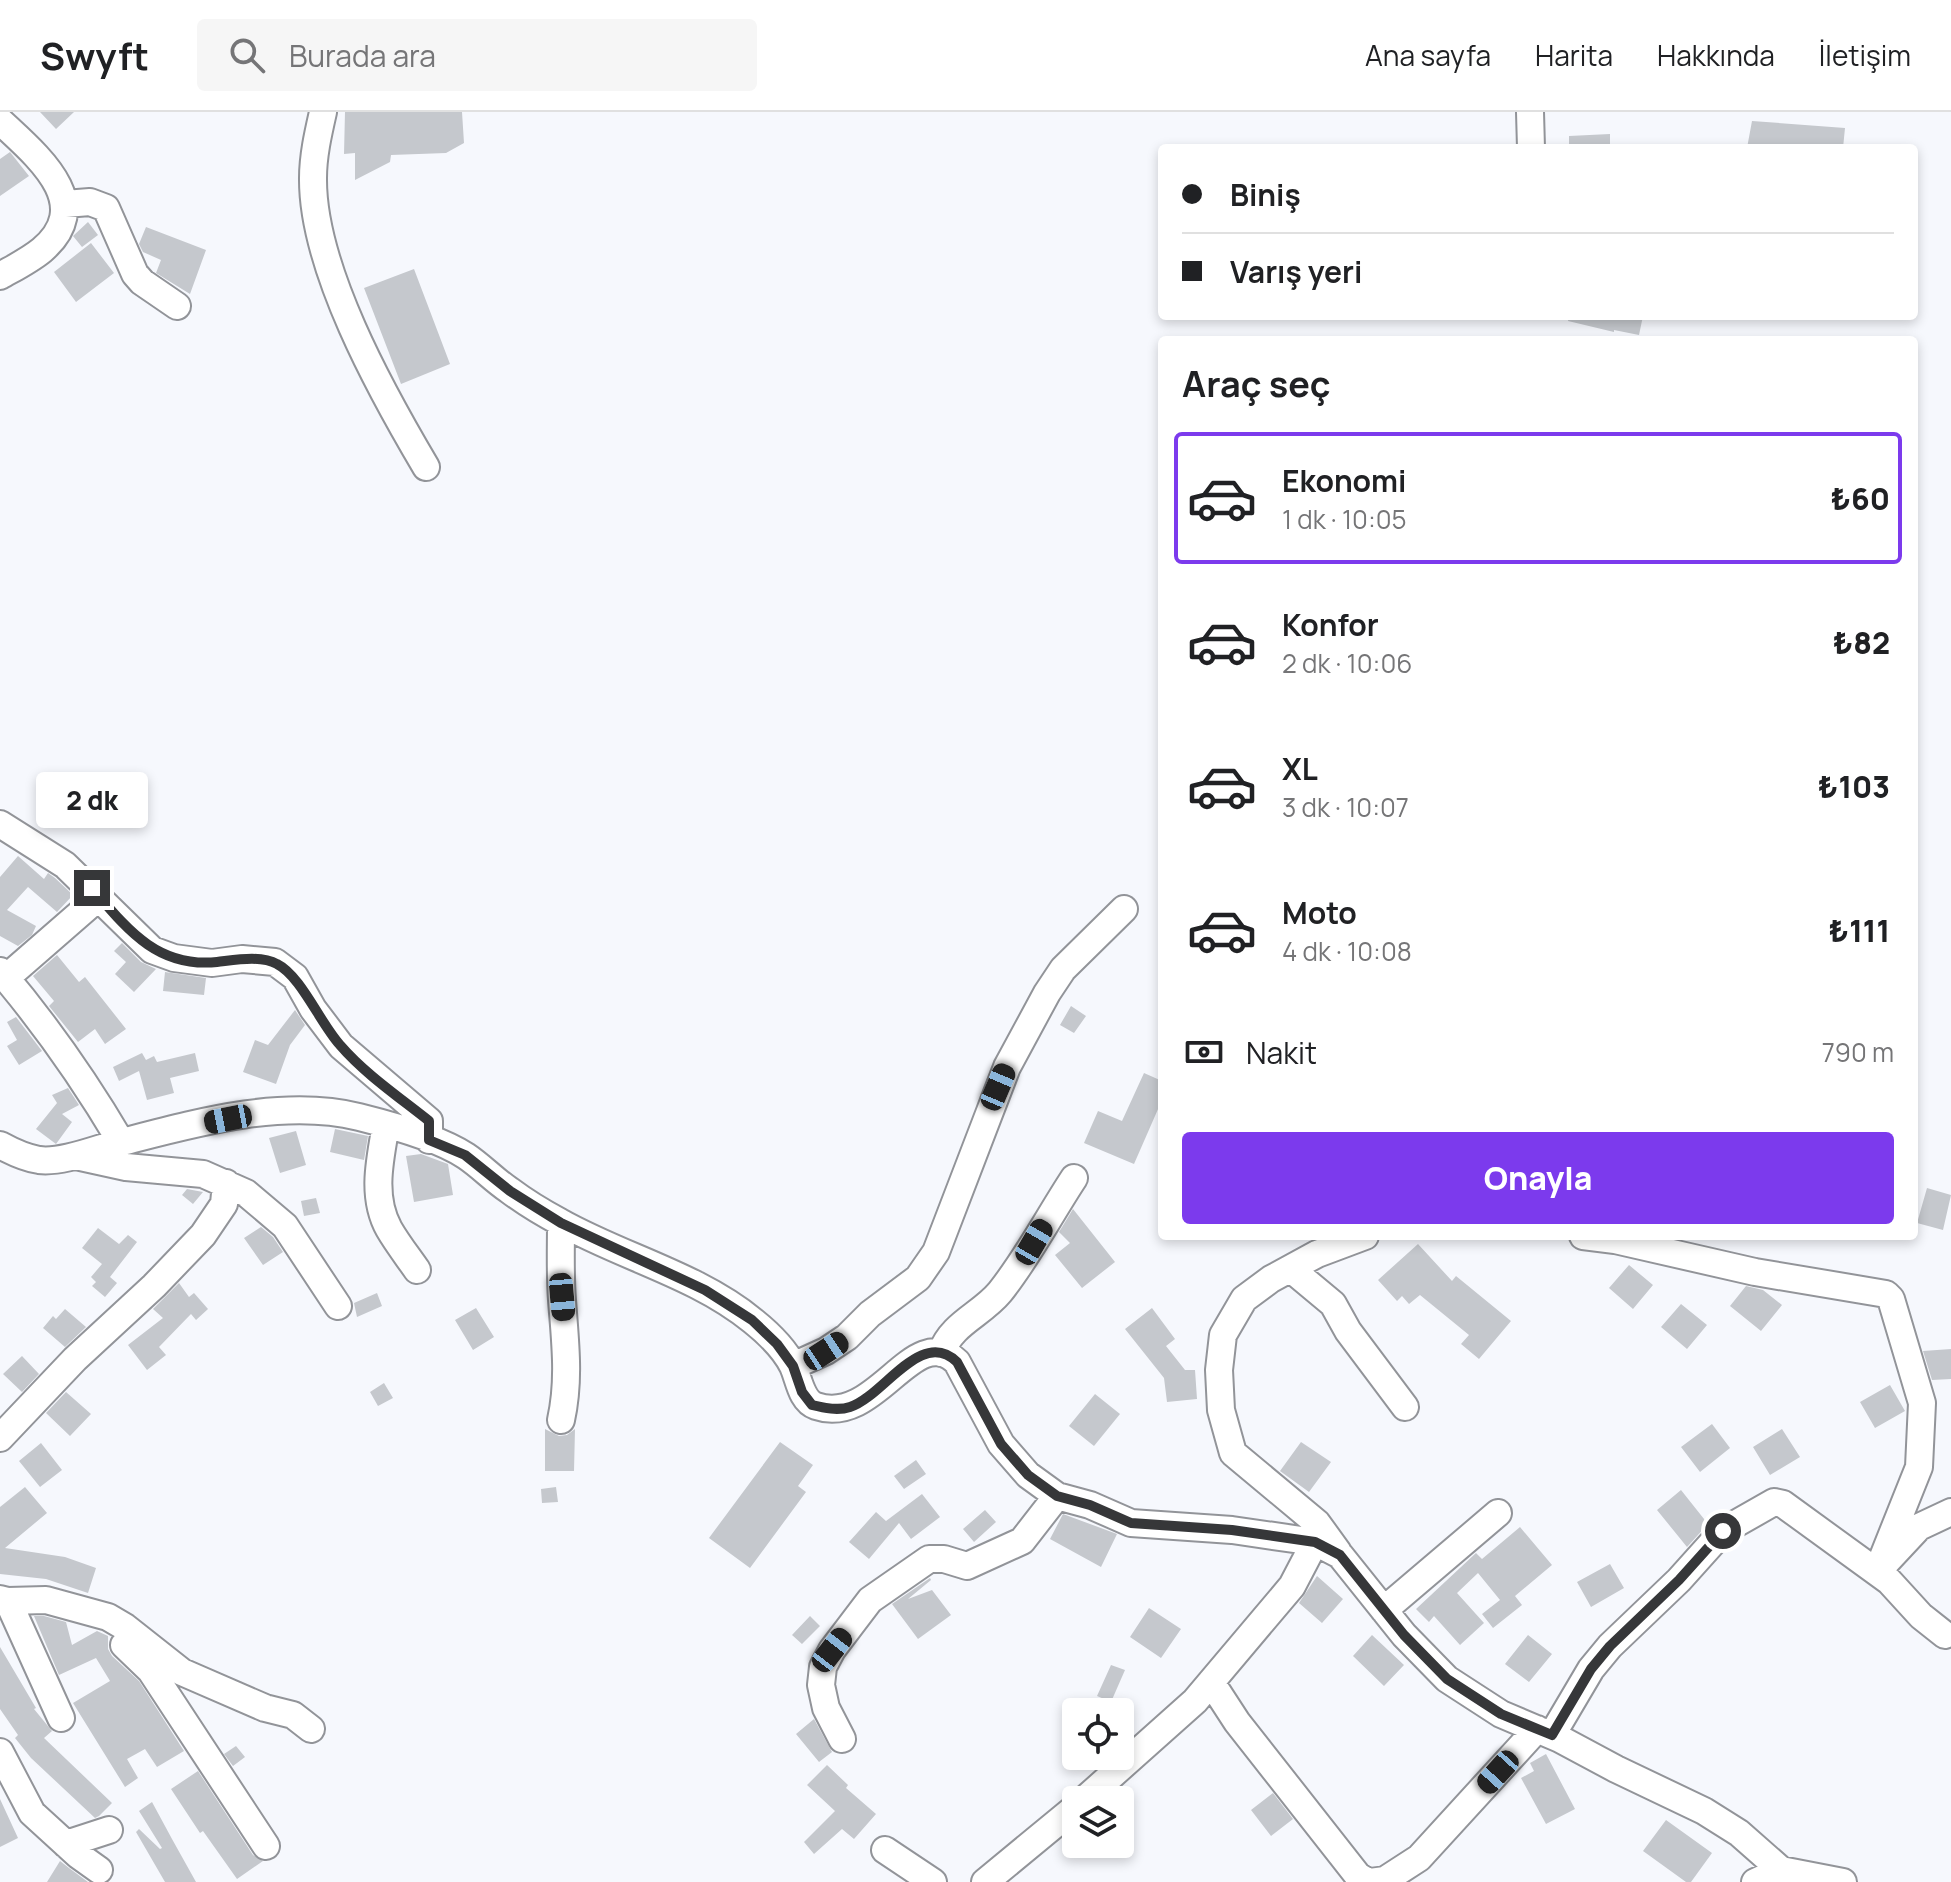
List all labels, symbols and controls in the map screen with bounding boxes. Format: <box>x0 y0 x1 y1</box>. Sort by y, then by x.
search box <box>197 19 757 91</box>
text: Swyft <box>40 29 149 81</box>
icon: search <box>225 33 269 77</box>
text: Burada ara <box>289 35 436 76</box>
text: Ana sayfa <box>1365 36 1491 74</box>
text: Harita <box>1535 36 1613 74</box>
text: Hakkında <box>1657 36 1775 74</box>
text: İletişim <box>1819 36 1911 74</box>
text: Biniş <box>1230 174 1301 215</box>
text: Varış yeri <box>1230 251 1362 292</box>
text: Araç seç <box>1182 359 1331 408</box>
text: Ekonomi <box>1282 460 1406 501</box>
icon: car <box>1186 462 1258 534</box>
text: ₺60 <box>1831 478 1890 519</box>
text: 1 dk · 10:05 <box>1282 501 1407 537</box>
text: Konfor <box>1282 604 1379 645</box>
icon: car <box>1186 606 1258 678</box>
text: ₺82 <box>1833 622 1890 663</box>
text: 2 dk · 10:06 <box>1282 645 1412 681</box>
text: XL <box>1282 748 1318 789</box>
icon: car <box>1186 750 1258 822</box>
text: ₺103 <box>1818 766 1890 807</box>
callout: 2 dk <box>36 772 148 828</box>
text: 2 dk <box>66 782 118 818</box>
text: 3 dk · 10:07 <box>1282 789 1409 825</box>
route end <box>74 870 110 906</box>
text: Moto <box>1282 892 1357 933</box>
icon: car <box>1186 894 1258 966</box>
text: ₺111 <box>1829 910 1890 951</box>
text: 4 dk · 10:08 <box>1282 933 1412 969</box>
icon: cash <box>1182 1030 1226 1074</box>
text: Nakit <box>1246 1032 1317 1073</box>
text: 790 m <box>1822 1034 1894 1070</box>
car <box>978 1060 1018 1114</box>
car <box>202 1103 254 1135</box>
button: Onayla <box>1182 1132 1894 1224</box>
car <box>1012 1215 1056 1269</box>
car <box>548 1272 576 1322</box>
car <box>799 1328 853 1374</box>
route start <box>1705 1513 1741 1549</box>
car <box>808 1624 856 1676</box>
map controls <box>1062 1698 1134 1858</box>
button: locate <box>1062 1698 1134 1770</box>
car <box>1473 1746 1523 1798</box>
button: layers <box>1062 1786 1134 1858</box>

